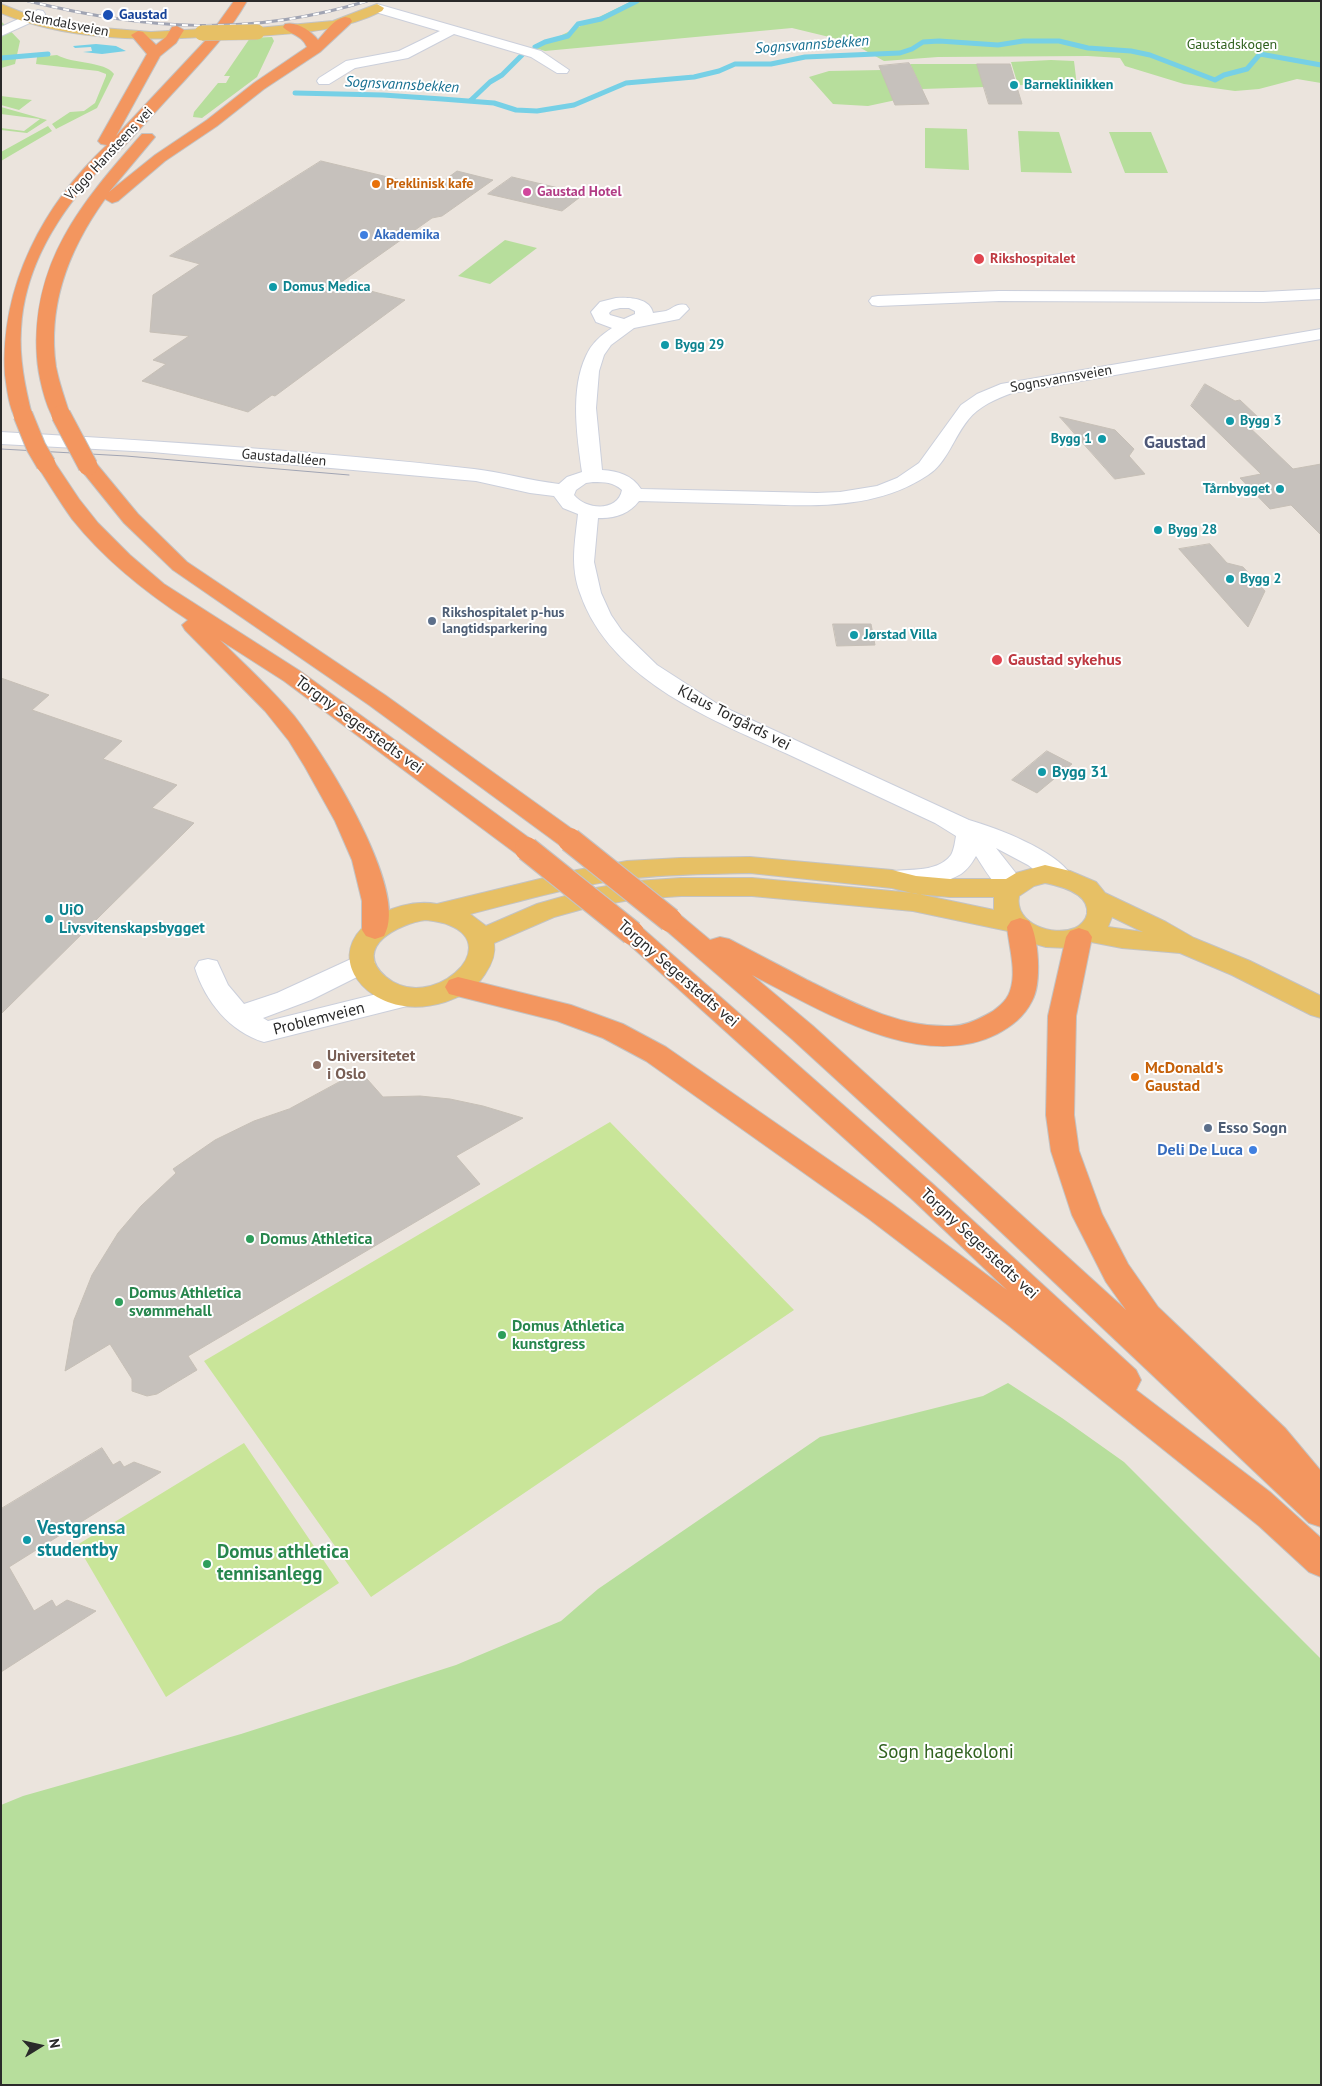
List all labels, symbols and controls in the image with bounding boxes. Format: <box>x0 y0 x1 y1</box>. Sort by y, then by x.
street label: Slemdalsveien <box>22 7 110 41</box>
place label: Gaustad <box>119 7 167 23</box>
marker: Gaustad <box>101 8 115 22</box>
water label: Sognsvannsbekken <box>754 32 870 58</box>
park label: Gaustadskogen <box>1187 37 1277 53</box>
water label: Sognsvannsbekken <box>344 73 460 97</box>
place label: Barneklinikken <box>1024 77 1113 93</box>
marker: Barneklinikken <box>1008 79 1020 91</box>
street label: Viggo Hansteens vei <box>61 104 157 204</box>
place label: Preklinisk kafe <box>386 176 473 192</box>
marker: Preklinisk kafe <box>370 178 382 190</box>
place label: Gaustad Hotel <box>537 184 622 200</box>
marker: Gaustad Hotel <box>521 186 533 198</box>
place label: Akademika <box>374 227 440 243</box>
marker: Akademika <box>358 229 370 241</box>
place label: Rikshospitalet <box>990 251 1075 267</box>
marker: Rikshospitalet <box>972 252 986 266</box>
place label: Domus Medica <box>283 279 370 295</box>
marker: Domus Medica <box>267 281 279 293</box>
place label: Bygg 29 <box>675 337 724 353</box>
marker: Bygg 29 <box>659 339 671 351</box>
street label: Sognsvannsveien <box>1009 362 1113 396</box>
place label: Bygg 3 <box>1240 413 1281 429</box>
marker: Bygg 3 <box>1224 415 1236 427</box>
place label: Bygg 1 <box>1051 431 1092 447</box>
district label: Gaustad <box>1144 432 1206 454</box>
marker: Bygg 1 <box>1096 433 1108 445</box>
street label: Gaustadalléen <box>241 446 327 470</box>
place label: Tårnbygget <box>1203 481 1270 497</box>
marker: Tårnbygget <box>1274 483 1286 495</box>
place label: Bygg 28 <box>1168 522 1217 538</box>
marker: Bygg 28 <box>1152 524 1164 536</box>
place label: Bygg 2 <box>1240 571 1281 587</box>
marker: Bygg 2 <box>1224 573 1236 585</box>
place label: Rikshospitalet p-hus langtidsparkering <box>442 605 565 638</box>
marker: Rikshospitalet p-hus langtidsparkering <box>426 615 438 627</box>
place label: Jørstad Villa <box>864 627 937 643</box>
marker: Jørstad Villa <box>848 629 860 641</box>
place label: Gaustad sykehus <box>1008 650 1122 670</box>
marker: Gaustad sykehus <box>990 653 1004 667</box>
street label: Torgny Segerstedts vei <box>291 672 427 778</box>
street label: Klaus Torgårds vei <box>674 681 794 755</box>
place label: Bygg 31 <box>1052 762 1108 782</box>
marker: Bygg 31 <box>1036 766 1048 778</box>
place label: UiO Livsvitenskapsbygget <box>59 900 205 938</box>
marker: UiO Livsvitenskapsbygget <box>43 913 55 925</box>
street label: Torgny Segerstedts vei <box>614 916 742 1032</box>
street label: Problemveien <box>271 998 367 1040</box>
place label: Universitetet i Oslo <box>327 1046 415 1084</box>
place label: McDonald's Gaustad <box>1145 1058 1223 1096</box>
marker: Universitetet i Oslo <box>311 1059 323 1071</box>
marker: McDonald's Gaustad <box>1129 1071 1141 1083</box>
place label: Esso Sogn <box>1218 1118 1287 1138</box>
marker: Esso Sogn <box>1202 1122 1214 1134</box>
place label: Deli De Luca <box>1157 1140 1243 1160</box>
marker: Deli De Luca <box>1247 1144 1259 1156</box>
street label: Torgny Segerstedts vei <box>916 1185 1042 1303</box>
place label: Domus Athletica <box>260 1229 372 1249</box>
marker: Domus Athletica <box>244 1233 256 1245</box>
place label: Domus Athletica svømmehall <box>129 1283 241 1321</box>
marker: Domus Athletica svømmehall <box>113 1296 125 1308</box>
place label: Domus Athletica kunstgress <box>512 1316 624 1354</box>
marker: Domus Athletica kunstgress <box>496 1329 508 1341</box>
place label: Vestgrensa studentby <box>37 1518 126 1562</box>
marker: Vestgrensa studentby <box>21 1534 33 1546</box>
place label: Domus athletica tennisanlegg <box>217 1542 349 1586</box>
marker: Domus athletica tennisanlegg <box>201 1558 213 1570</box>
park label: Sogn hagekoloni <box>878 1742 1014 1764</box>
north arrow <box>15 2021 65 2071</box>
text: N <box>45 2037 64 2049</box>

